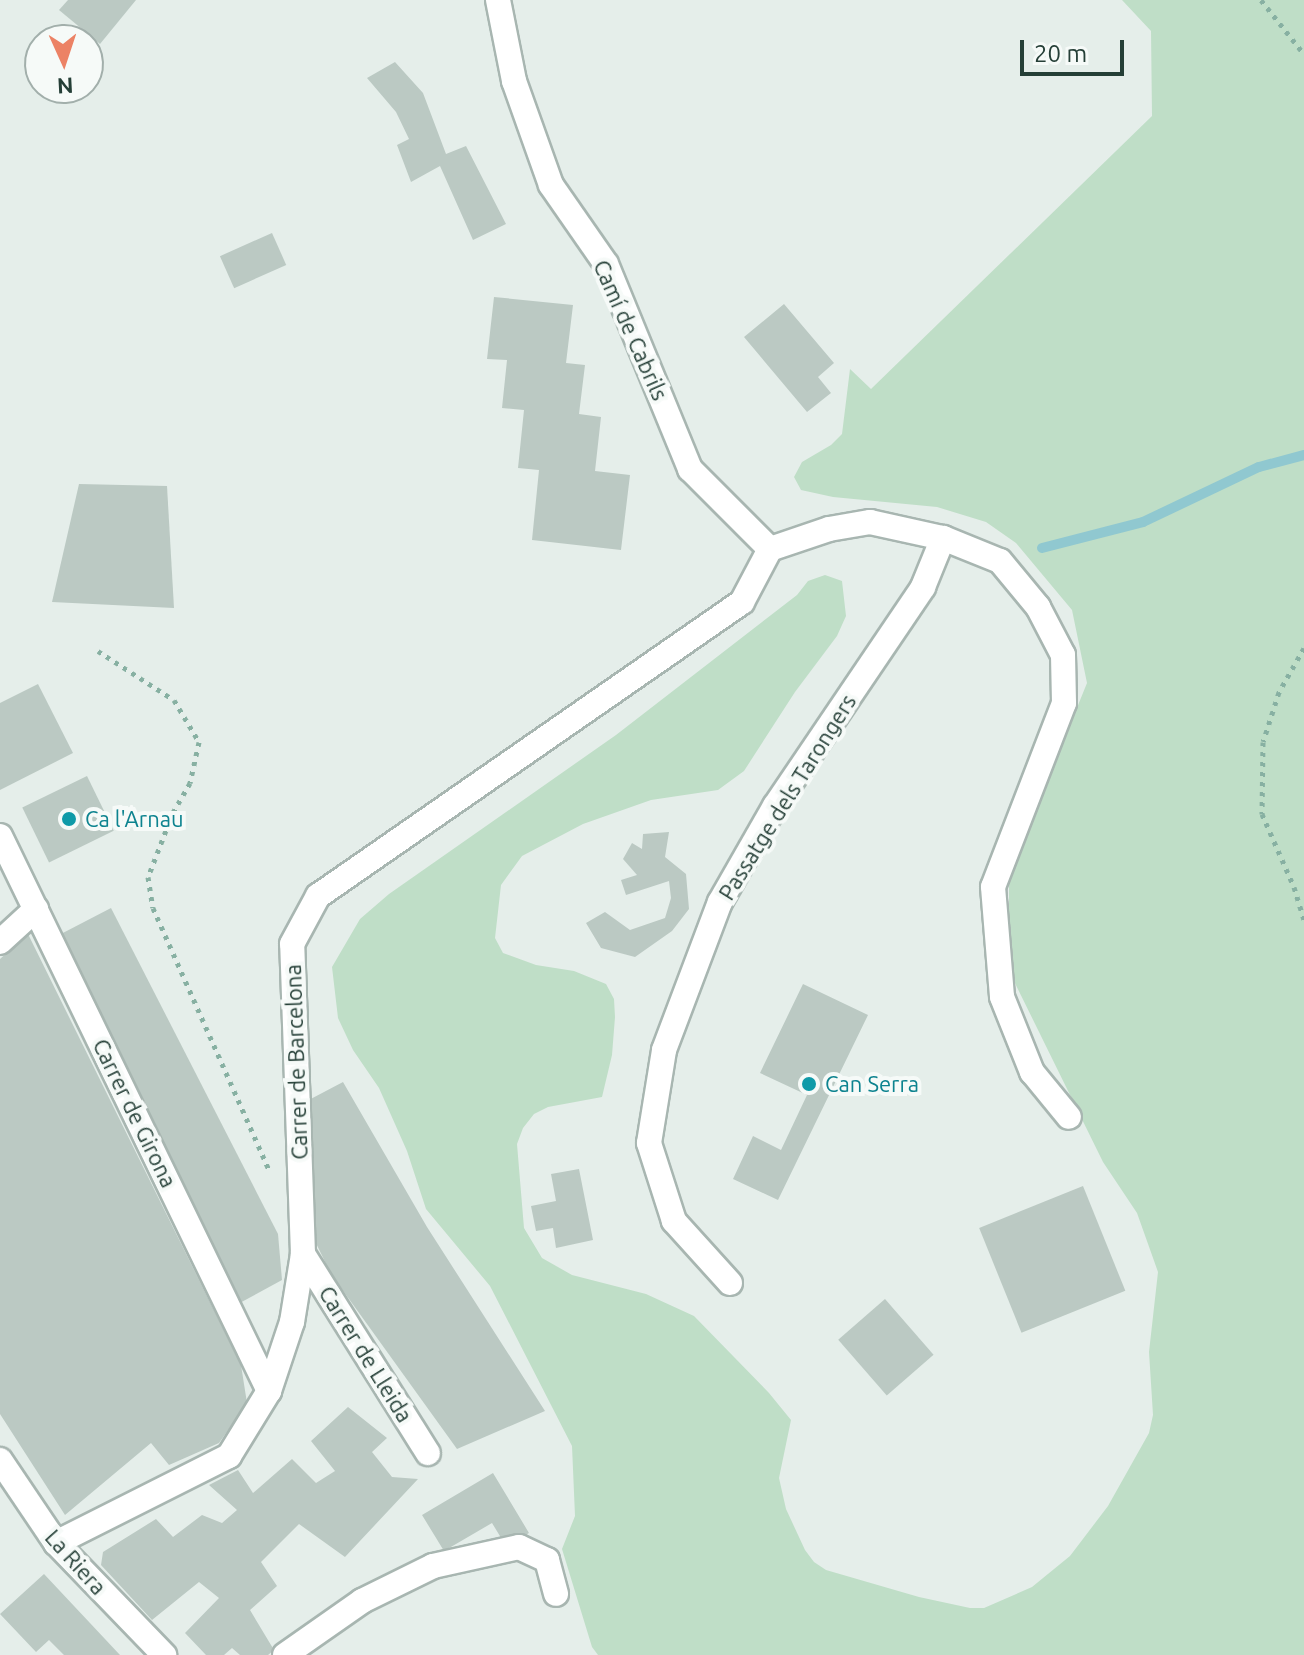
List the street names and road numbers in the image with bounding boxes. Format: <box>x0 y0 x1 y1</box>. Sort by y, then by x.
street label: Camí de Cabrils <box>588 256 674 404</box>
street label: Passatge dels Tarongers <box>713 689 861 905</box>
street label: Carrer de Barcelona <box>279 964 313 1160</box>
street label: Carrer de Girona <box>88 1034 182 1192</box>
street label: Carrer de Lleida <box>314 1281 418 1427</box>
street label: La Riera <box>40 1524 112 1600</box>

